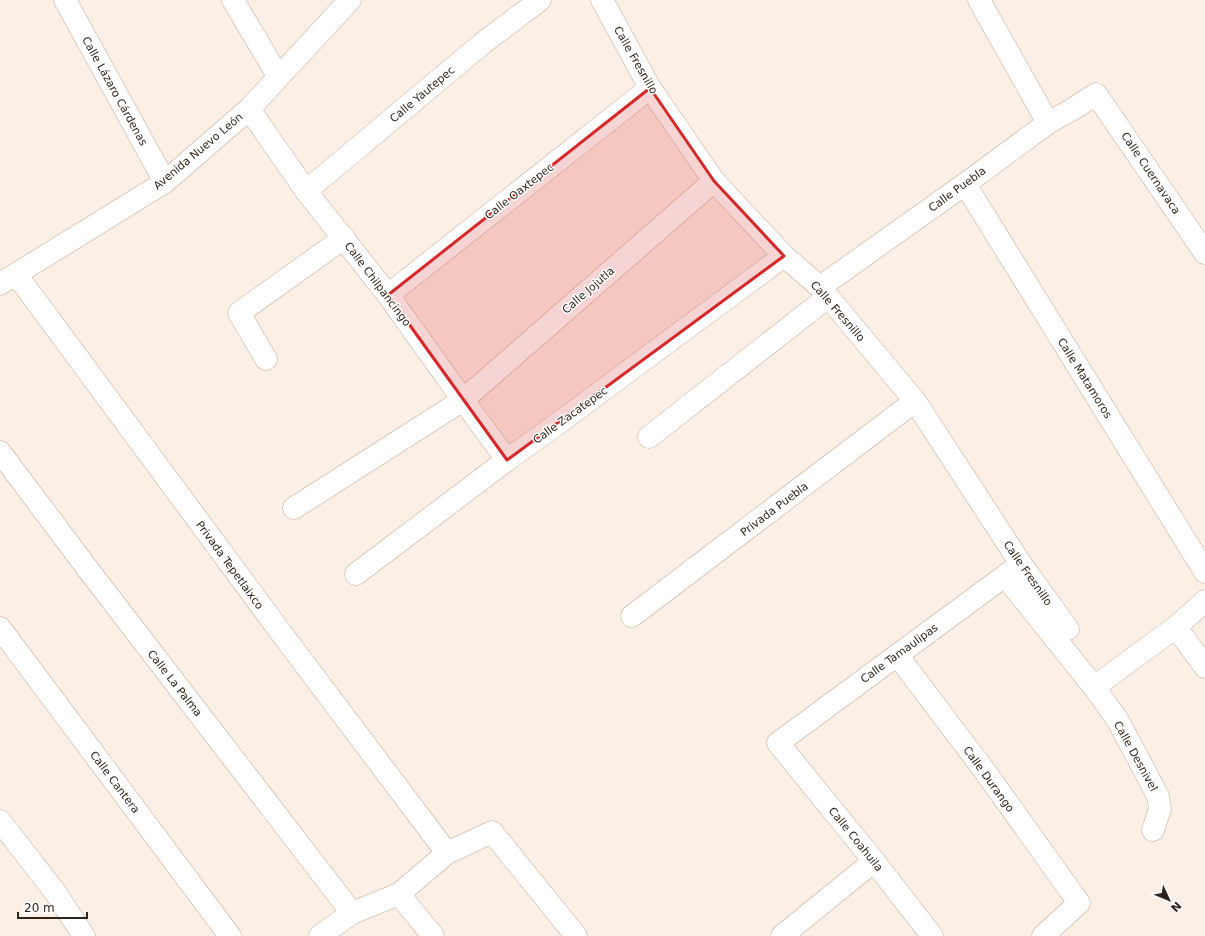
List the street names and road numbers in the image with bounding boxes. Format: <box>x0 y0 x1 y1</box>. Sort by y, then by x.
street label: Calle Fresnillo <box>611 24 660 97</box>
street label: Calle Lázaro Cárdenas <box>79 34 150 148</box>
street label: Calle Yautepec <box>387 64 457 125</box>
street label: Avenida Nuevo León <box>151 110 246 193</box>
street label: Calle Cuernavaca <box>1118 130 1183 217</box>
street label: Calle Oaxtepec <box>482 161 556 222</box>
street label: Calle Puebla <box>926 164 989 215</box>
street label: Calle Chilpancingo <box>342 240 414 329</box>
street label: Calle Jojutla <box>560 264 617 317</box>
street label: Calle Fresnillo <box>808 278 868 344</box>
street label: Calle Matamoros <box>1055 336 1115 421</box>
street label: Calle Zacatepec <box>531 384 610 447</box>
street label: Privada Puebla <box>738 480 811 539</box>
street label: Privada Tepetlaixco <box>193 519 266 612</box>
street label: Calle Fresnillo <box>1000 538 1055 608</box>
street label: Calle Tamaulipas <box>858 621 941 686</box>
street label: Calle La Palma <box>145 648 205 719</box>
street label: Calle Desnivel <box>1111 719 1160 794</box>
street label: Calle Durango <box>960 744 1017 815</box>
street label: Calle Cantera <box>87 749 142 816</box>
street label: Calle Coahuila <box>826 805 885 874</box>

